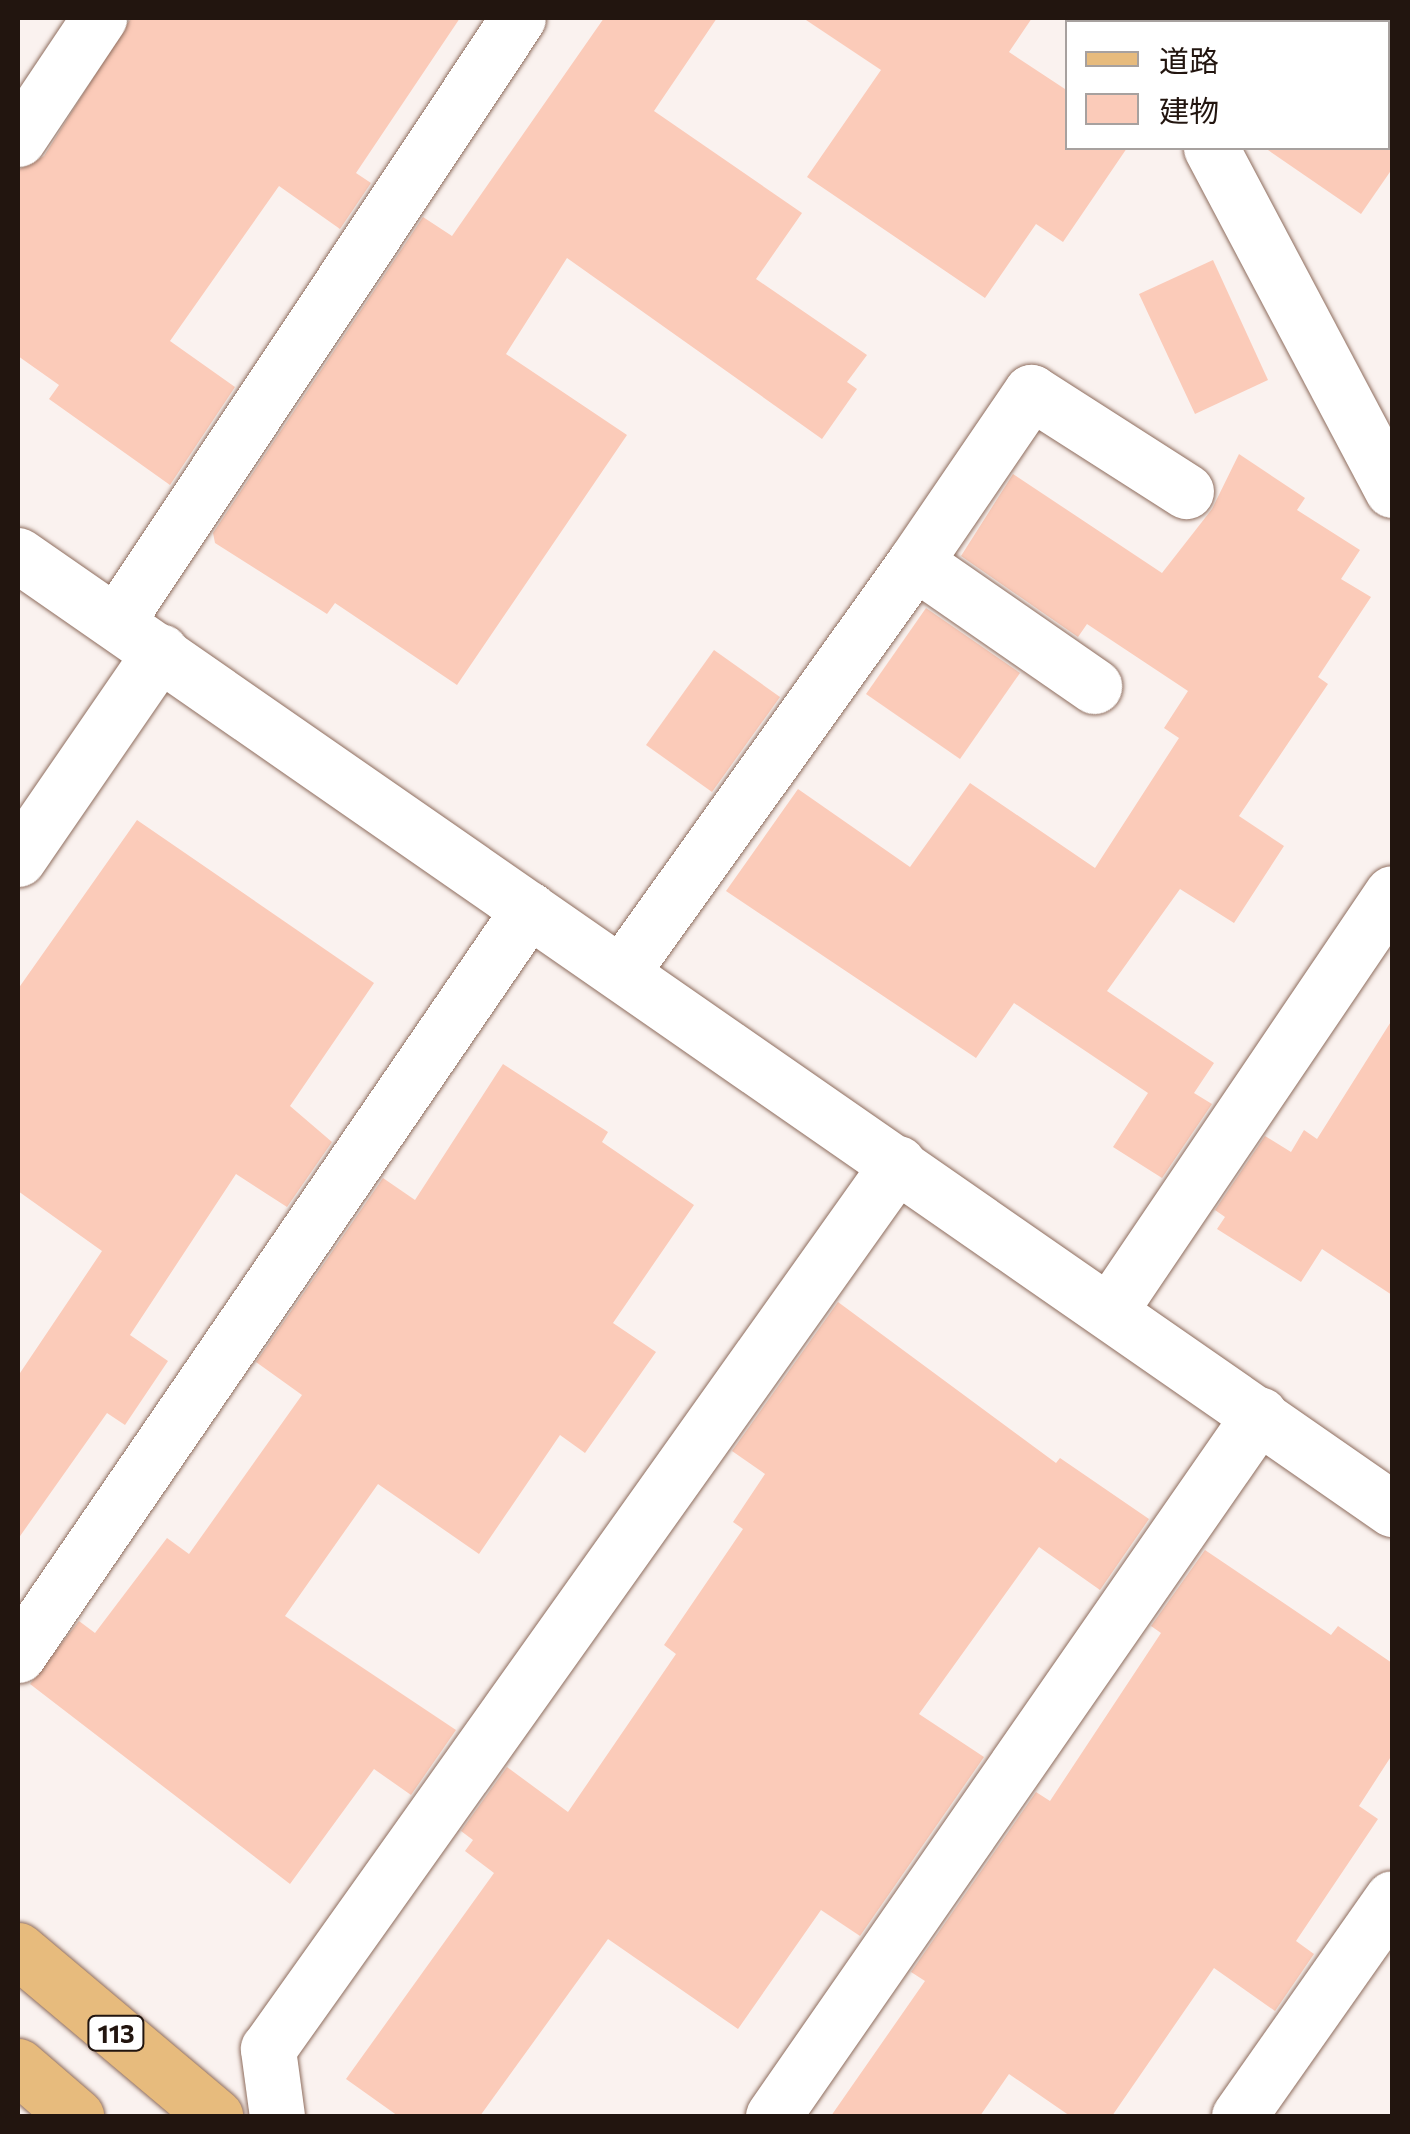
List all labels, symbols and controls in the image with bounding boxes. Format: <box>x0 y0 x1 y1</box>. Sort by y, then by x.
legend <box>1065 20 1390 150</box>
text: 道路 <box>1159 41 1219 78</box>
text: 建物 <box>1159 91 1219 128</box>
road number: 113 <box>86 2013 146 2053</box>

